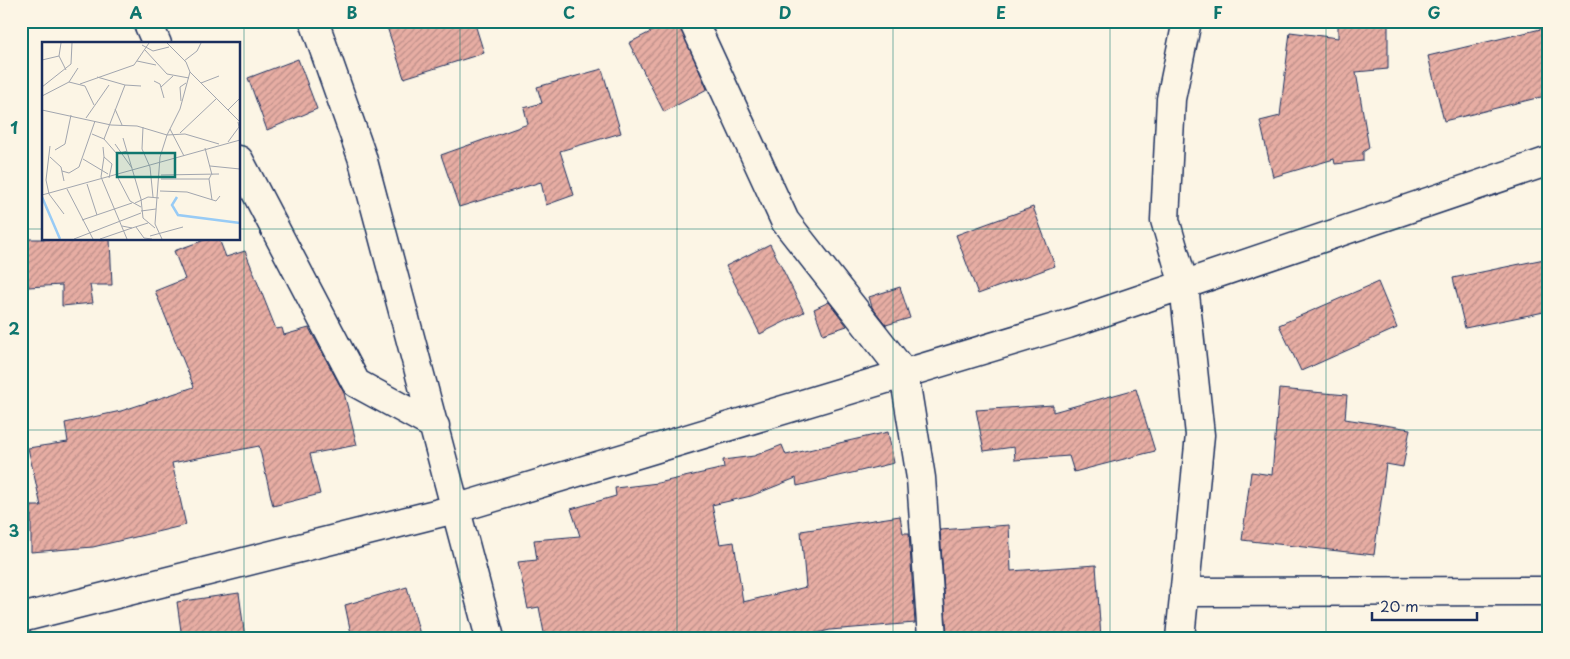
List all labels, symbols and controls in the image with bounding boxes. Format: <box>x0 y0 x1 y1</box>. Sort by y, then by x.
text: A <box>130 0 143 24</box>
text: B <box>347 0 358 24</box>
text: C <box>563 0 575 24</box>
text: D <box>779 0 791 24</box>
text: E <box>996 0 1006 24</box>
text: F <box>1213 0 1223 24</box>
text: G <box>1427 0 1441 24</box>
inset map <box>42 42 240 240</box>
text: 1 <box>10 115 18 139</box>
text: 2 <box>8 316 20 340</box>
text: 3 <box>9 518 19 542</box>
scale bar <box>1372 589 1478 621</box>
text: 20 m <box>1380 594 1419 617</box>

